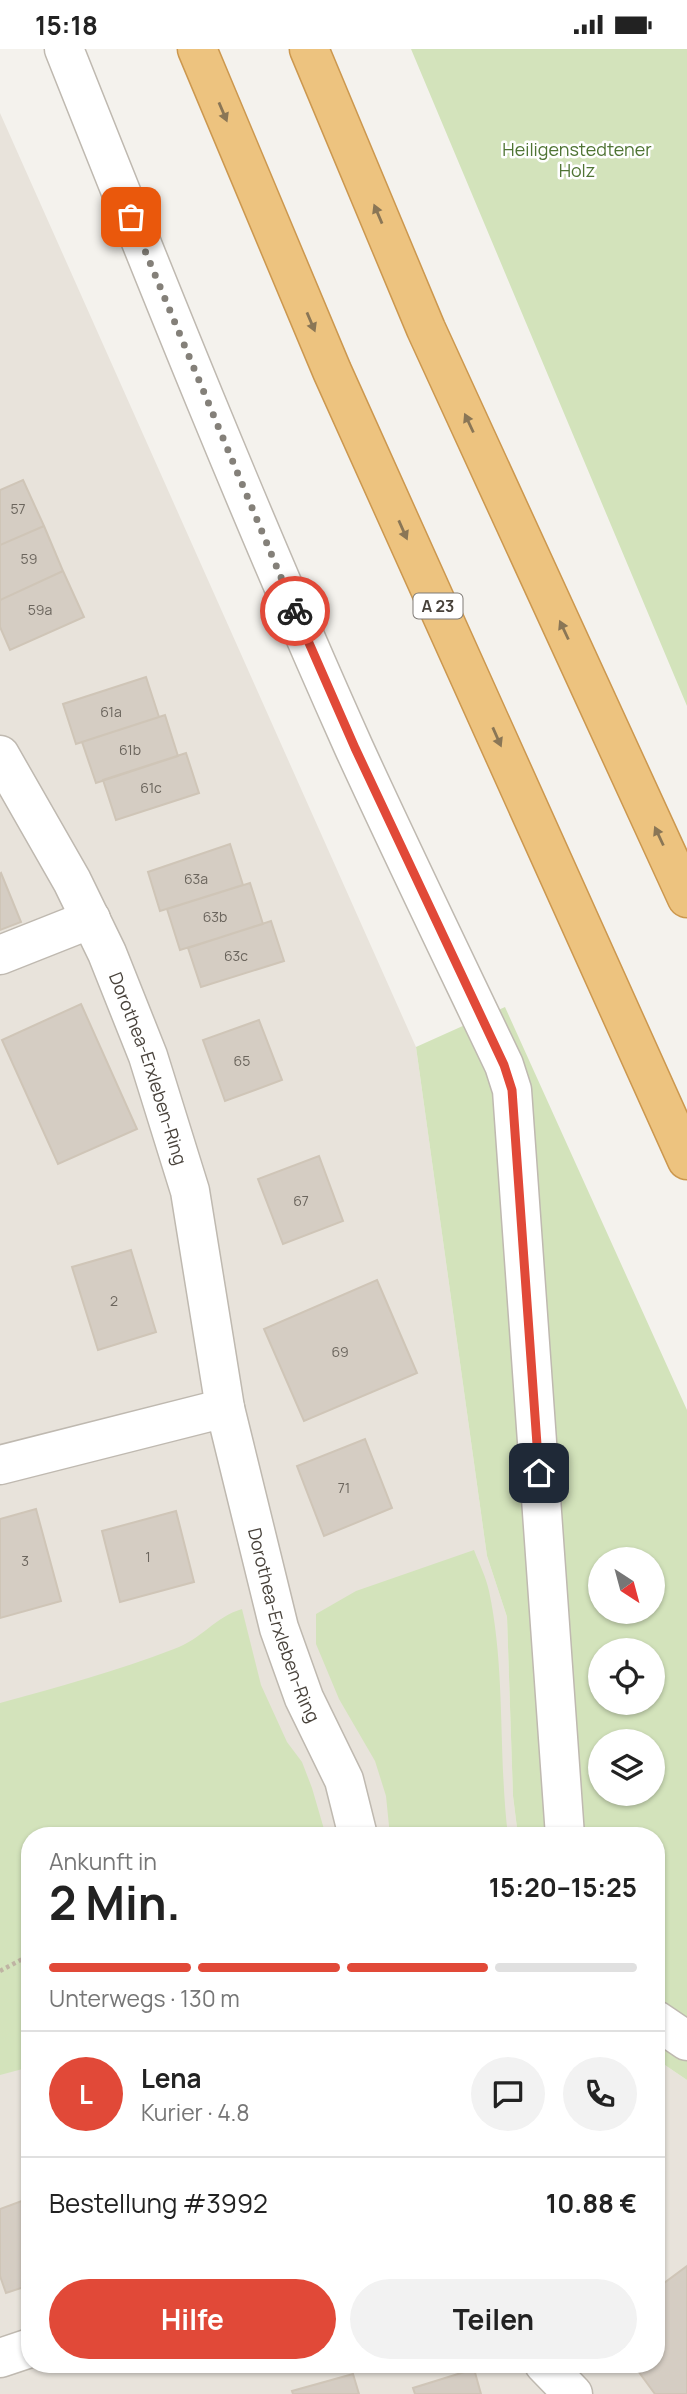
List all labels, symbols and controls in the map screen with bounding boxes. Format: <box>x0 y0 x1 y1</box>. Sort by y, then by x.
text: 15:18 <box>35 7 98 43</box>
one-way arrow <box>218 102 229 123</box>
park label: Heiligenstedtener Holz <box>502 137 652 182</box>
pin <box>101 187 161 247</box>
icon: bag <box>112 198 150 236</box>
one-way arrow <box>372 204 383 225</box>
one-way arrow <box>305 312 317 332</box>
one-way arrow <box>463 413 475 433</box>
house number: 57 <box>10 499 26 518</box>
one-way arrow <box>397 520 409 540</box>
house number: 59 <box>21 549 37 568</box>
courier <box>260 576 330 646</box>
icon: bike <box>276 592 314 630</box>
road number: A 23 <box>414 593 462 619</box>
house number: 59a <box>28 600 52 619</box>
one-way arrow <box>558 619 569 640</box>
house number: 61a <box>100 702 122 721</box>
one-way arrow <box>491 727 503 747</box>
house number: 61b <box>119 740 141 759</box>
house number: 61c <box>140 778 162 797</box>
one-way arrow <box>653 826 664 847</box>
house number: 63a <box>184 869 208 888</box>
house number: 63b <box>203 907 227 926</box>
house number: 63c <box>224 946 248 965</box>
street label: Dorothea-Erxleben-Ring <box>104 969 193 1168</box>
house number: 65 <box>234 1051 250 1070</box>
house number: 67 <box>293 1191 309 1210</box>
house number: 2 <box>110 1291 118 1310</box>
house number: 69 <box>331 1342 349 1361</box>
pin <box>509 1443 569 1503</box>
icon: home <box>520 1454 558 1492</box>
house number: 71 <box>338 1478 350 1497</box>
street label: Dorothea-Erxleben-Ring <box>243 1525 326 1726</box>
house number: 1 <box>145 1547 151 1566</box>
north arrow <box>588 1547 665 1624</box>
map controls <box>588 1547 665 1806</box>
house number: 3 <box>21 1551 29 1570</box>
button: locate <box>588 1638 665 1715</box>
button: layers <box>588 1729 665 1806</box>
text: Ankunft in <box>49 1845 157 1877</box>
text: 15:20–15:25 <box>489 1869 637 1905</box>
text: 2 Min. <box>49 1871 181 1934</box>
text: Unterwegs · 130 m <box>49 1982 240 2014</box>
button: chat <box>471 2057 545 2131</box>
button: phone <box>563 2057 637 2131</box>
text: Lena <box>141 2060 201 2096</box>
text: L <box>79 2076 93 2112</box>
text: Kurier · 4.8 <box>141 2096 250 2128</box>
text: Bestellung #3992 <box>49 2185 268 2221</box>
text: 10.88 € <box>546 2185 637 2221</box>
button: Hilfe <box>49 2279 336 2359</box>
button: Teilen <box>350 2279 637 2359</box>

